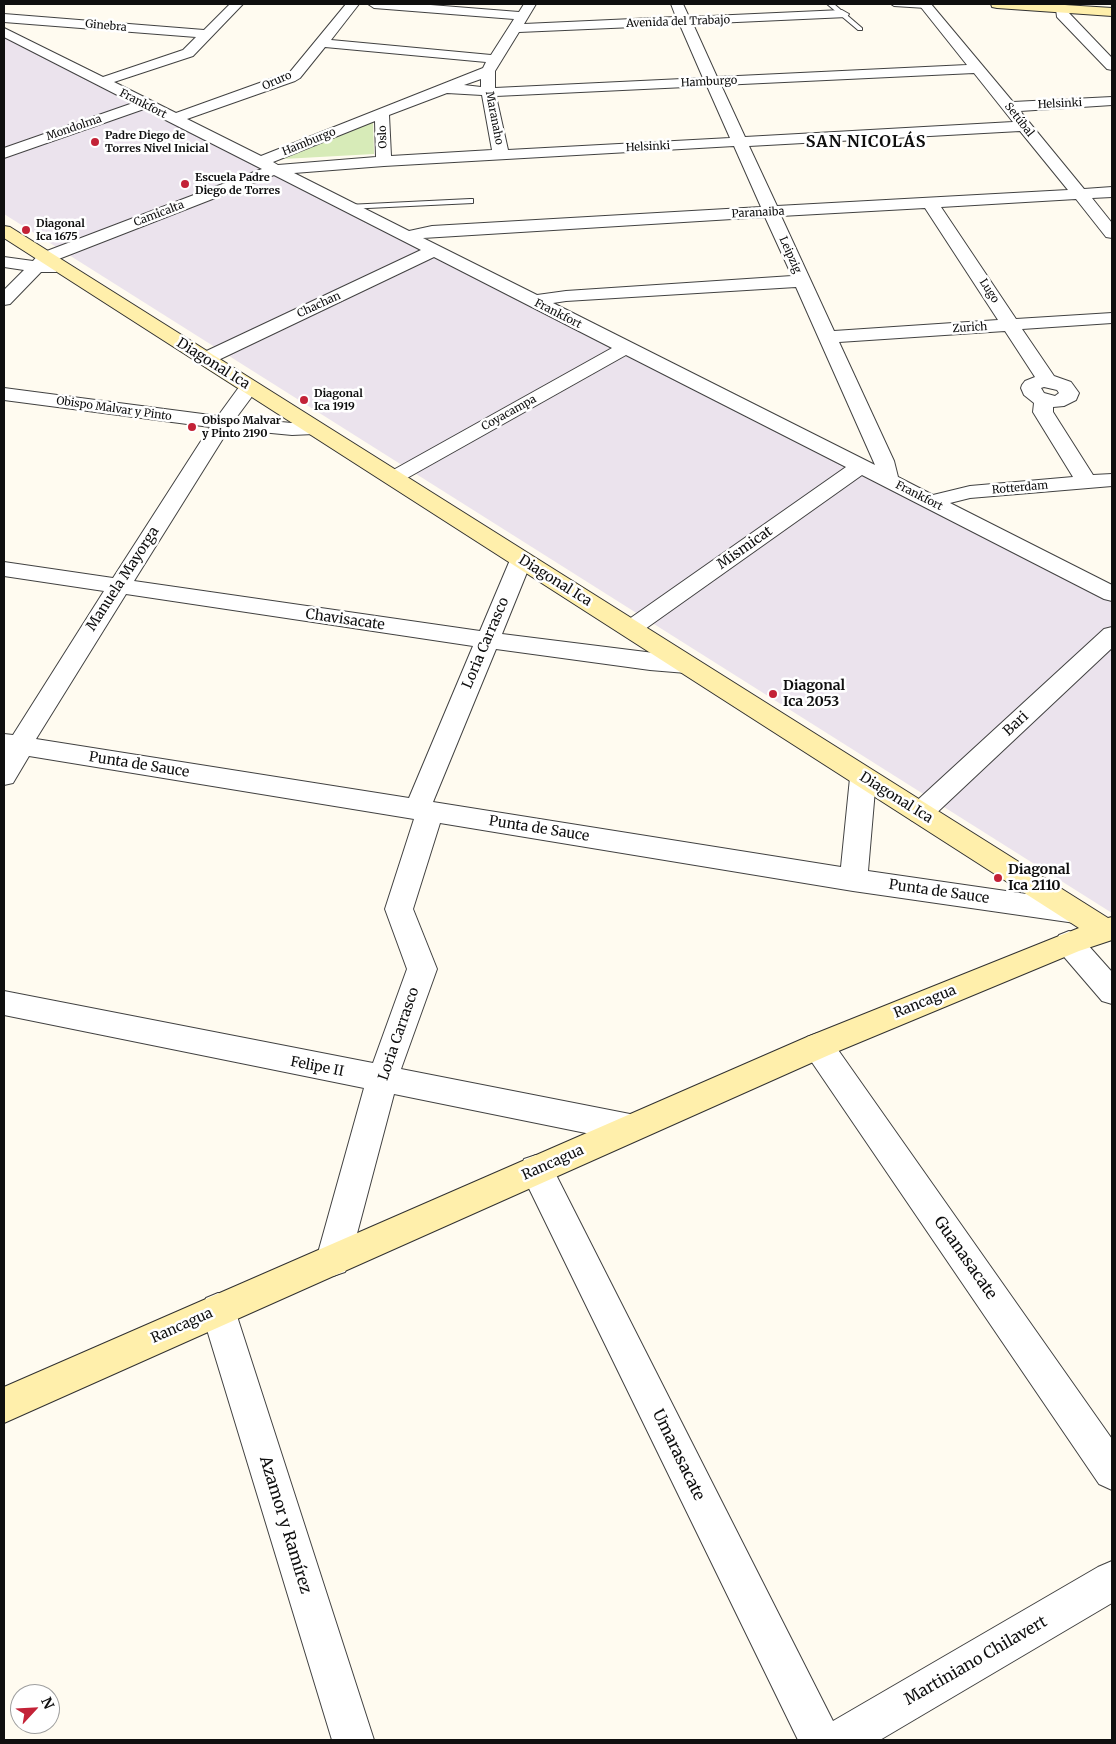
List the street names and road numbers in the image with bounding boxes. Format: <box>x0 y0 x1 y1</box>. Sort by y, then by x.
street label: Avenida del Trabajo <box>626 14 730 30</box>
street label: Ginebra <box>85 18 127 34</box>
street label: Oruro <box>260 69 294 93</box>
street label: Hamburgo <box>680 74 738 90</box>
street label: Frankfort <box>117 87 169 121</box>
street label: Maranaho <box>482 90 506 146</box>
street label: Helsinki <box>1037 96 1083 112</box>
street label: Setúbal <box>1002 100 1036 140</box>
street label: Mondolma <box>45 112 103 144</box>
street label: Hamburgo <box>280 125 338 159</box>
street label: Oslo <box>376 125 390 149</box>
street label: Helsinki <box>625 139 671 155</box>
street label: Camicalta <box>132 198 186 230</box>
street label: Paranaiba <box>731 205 785 221</box>
street label: Leipzig <box>776 235 804 275</box>
street label: Lugo <box>976 276 1002 306</box>
street label: Chachan <box>295 289 343 321</box>
street label: Frankfort <box>532 297 584 331</box>
street label: Zurich <box>952 320 988 336</box>
street label: Diagonal Ica <box>173 335 253 393</box>
street label: Coyacampa <box>479 393 539 433</box>
street label: Obispo Malvar y Pinto <box>55 394 173 424</box>
street label: Frankfort <box>893 479 945 513</box>
street label: Rotterdam <box>991 479 1049 497</box>
street label: Mismicat <box>714 523 776 573</box>
street label: Manuela Mayorga <box>83 524 163 634</box>
street label: Diagonal Ica <box>515 552 595 610</box>
street label: Loria Carrasco <box>459 595 513 691</box>
street label: Chavisacate <box>304 606 386 634</box>
street label: Bari <box>1000 708 1032 740</box>
street label: Punta de Sauce <box>88 749 190 781</box>
street label: Diagonal Ica <box>856 769 936 827</box>
street label: Punta de Sauce <box>488 813 590 845</box>
street label: Punta de Sauce <box>888 877 990 907</box>
street label: Rancagua <box>891 982 959 1022</box>
street label: Loria Carrasco <box>375 985 423 1083</box>
street label: Felipe II <box>289 1054 345 1080</box>
street label: Rancagua <box>519 1142 587 1184</box>
street label: Guanasacate <box>929 1213 1001 1303</box>
street label: Rancagua <box>148 1305 216 1347</box>
street label: Umarasacate <box>648 1406 708 1504</box>
street label: Azamor y Ramírez <box>255 1454 315 1596</box>
street label: Martiniano Chilavert <box>901 1612 1051 1710</box>

